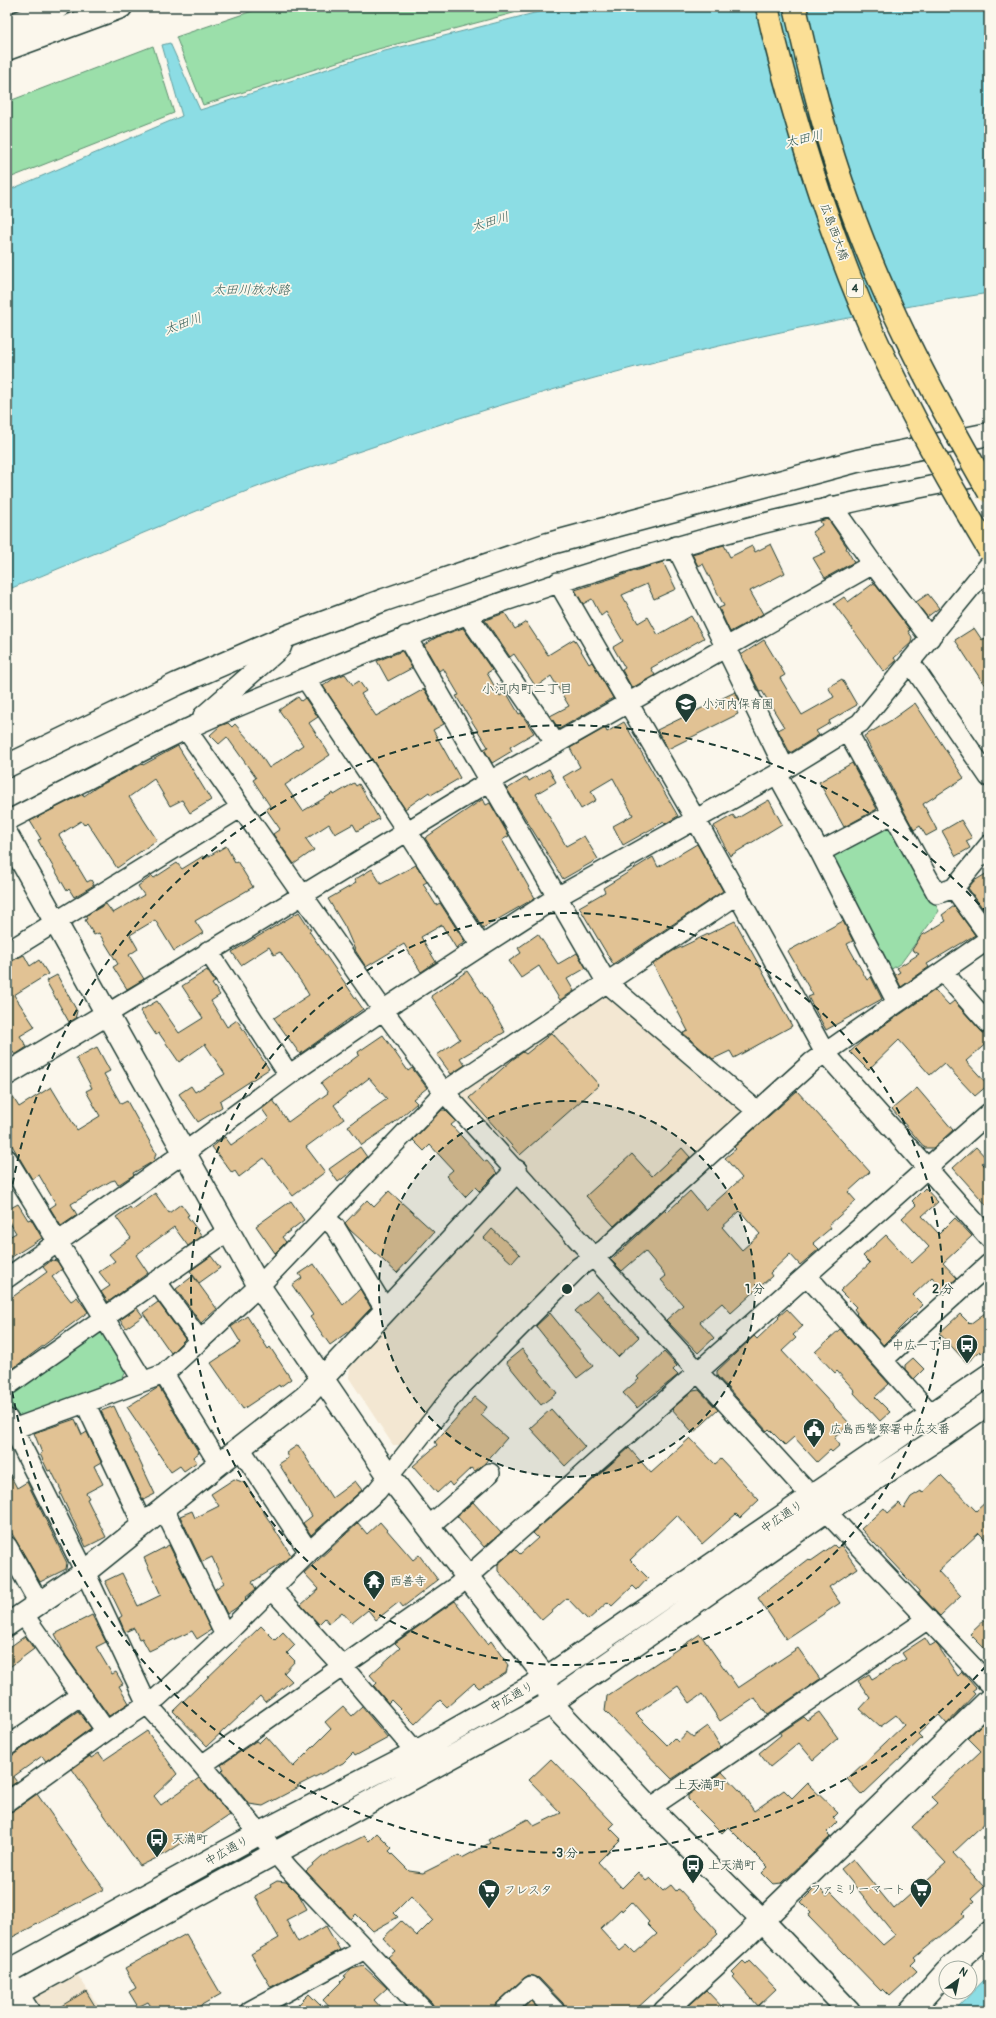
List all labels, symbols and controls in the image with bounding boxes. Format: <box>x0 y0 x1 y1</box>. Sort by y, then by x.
water label: 太田川 <box>783 127 825 151</box>
street label: 広島西大橋 <box>817 201 851 263</box>
water label: 太田川 <box>469 209 511 235</box>
road number: 4 <box>847 279 863 297</box>
water label: 太田川放水路 <box>212 282 291 298</box>
water label: 太田川 <box>162 310 204 338</box>
district label: 小河内町二丁目 <box>481 681 573 697</box>
school or university icon: 小河内保育園 <box>673 691 699 724</box>
place label: 小河内保育園 <box>702 697 774 712</box>
centre of rings <box>560 1282 574 1296</box>
text: 1 分 <box>745 1282 765 1297</box>
text: 2 分 <box>932 1282 954 1297</box>
bus stop icon: 中広一丁目 <box>954 1332 980 1365</box>
place label: 中広一丁目 <box>892 1338 952 1353</box>
public building icon: 広島西警察署中広交番 <box>801 1416 827 1449</box>
place label: 広島西警察署中広交番 <box>830 1422 950 1437</box>
street label: 中広通り <box>758 1497 806 1537</box>
temple icon: 西善寺 <box>361 1568 387 1601</box>
place label: 西善寺 <box>390 1574 426 1589</box>
street label: 中広通り <box>487 1679 537 1715</box>
district label: 上天満町 <box>674 1777 726 1793</box>
bus stop icon: 天満町 <box>144 1826 170 1859</box>
place label: 天満町 <box>172 1832 208 1847</box>
street label: 中広通り <box>202 1833 252 1869</box>
text: 3 分 <box>556 1846 578 1861</box>
bus stop icon: 上天満町 <box>680 1852 706 1885</box>
place label: 上天満町 <box>708 1858 756 1873</box>
supermarket icon: ファミリーマート <box>908 1876 934 1909</box>
supermarket icon: フレスタ <box>476 1877 502 1910</box>
place label: ファミリーマート <box>810 1882 906 1897</box>
place label: フレスタ <box>504 1883 552 1898</box>
north arrow <box>938 1960 978 2000</box>
text: N <box>957 1965 970 1980</box>

